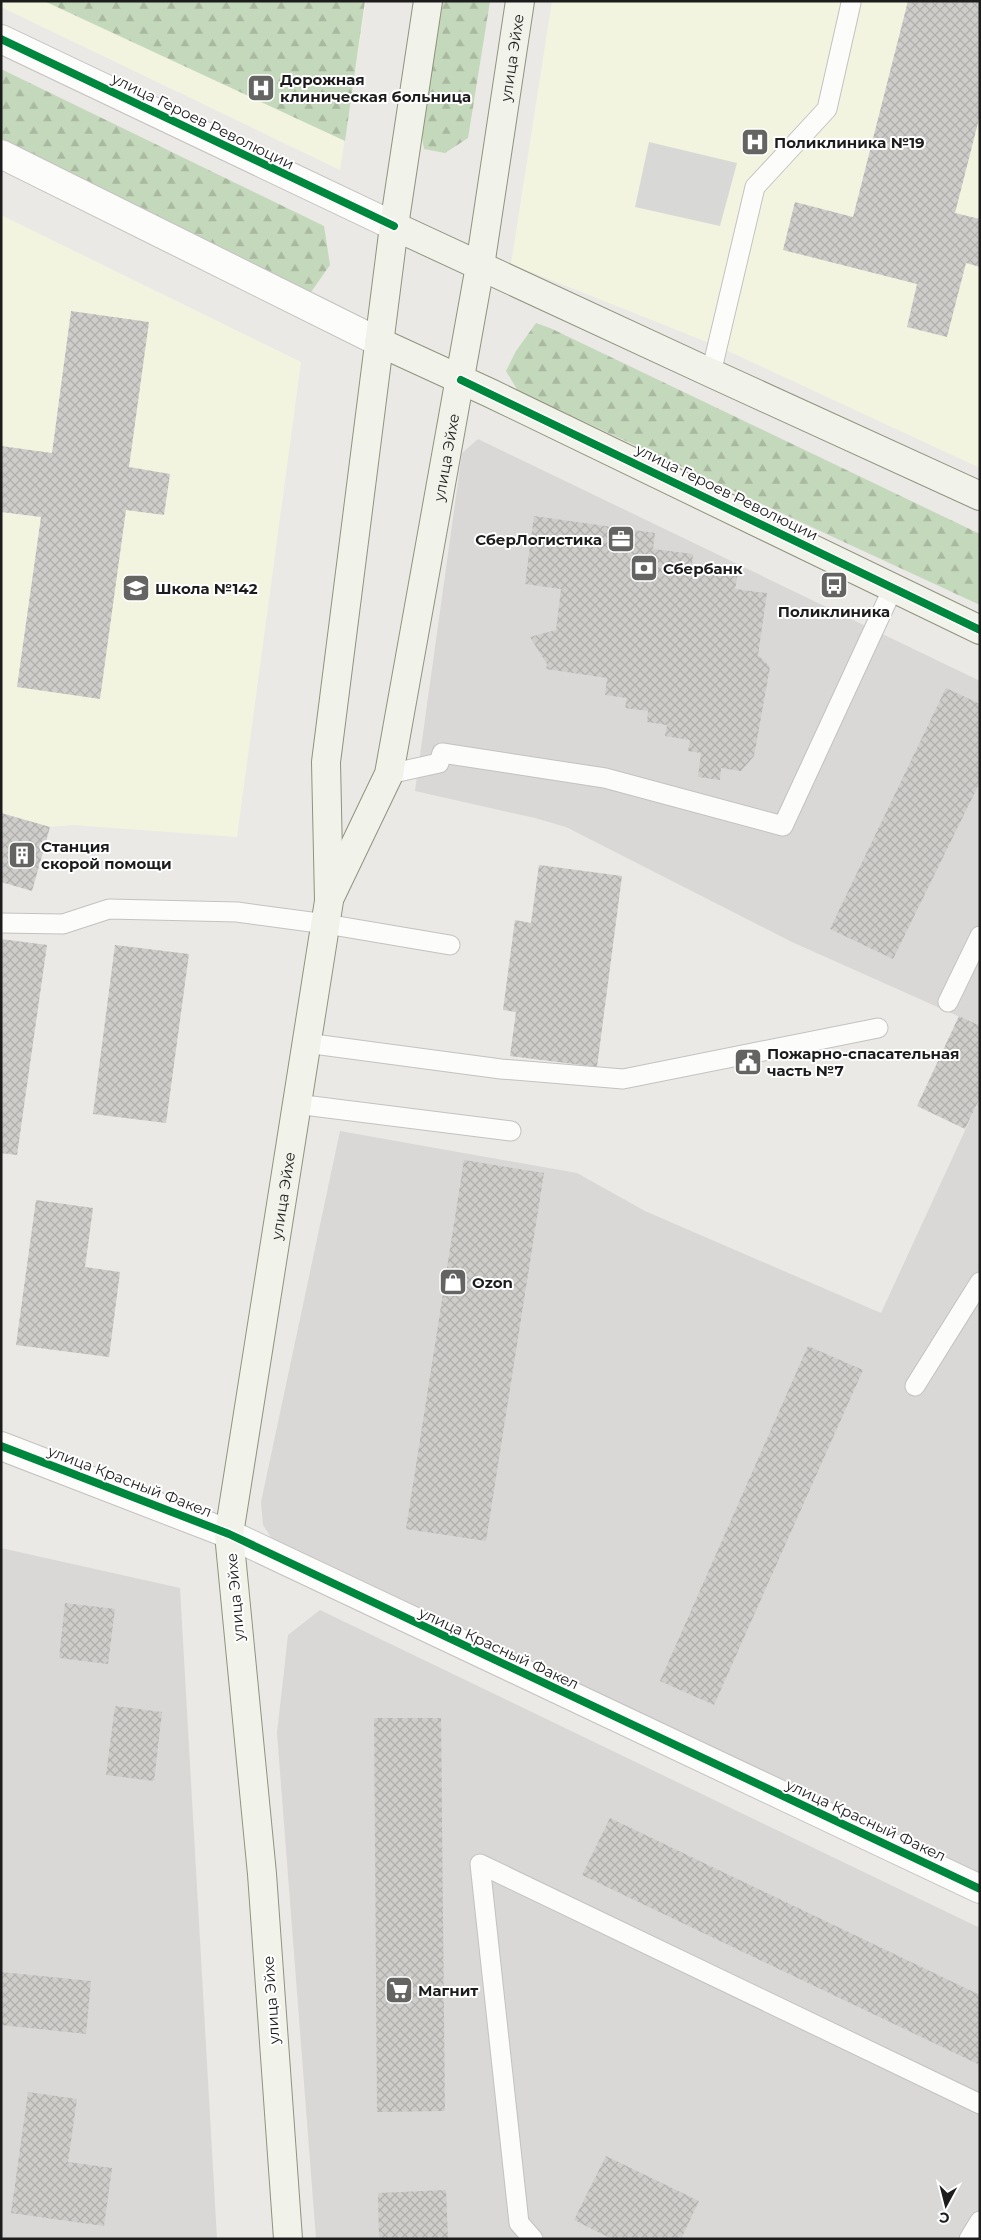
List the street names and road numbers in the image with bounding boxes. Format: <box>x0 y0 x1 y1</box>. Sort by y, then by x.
street label: улица Эйхе <box>495 12 527 104</box>
street label: улица Героев Революции <box>108 68 297 174</box>
street label: улица Эйхе <box>428 412 463 504</box>
street label: улица Героев Революции <box>632 439 821 545</box>
street label: улица Эйхе <box>266 1150 299 1242</box>
street label: улица Красный Факел <box>44 1441 215 1521</box>
street label: улица Эйхе <box>222 1552 248 1643</box>
street label: улица Красный Факел <box>415 1602 582 1693</box>
street label: улица Красный Факел <box>782 1774 949 1865</box>
street label: улица Эйхе <box>258 1955 284 2046</box>

